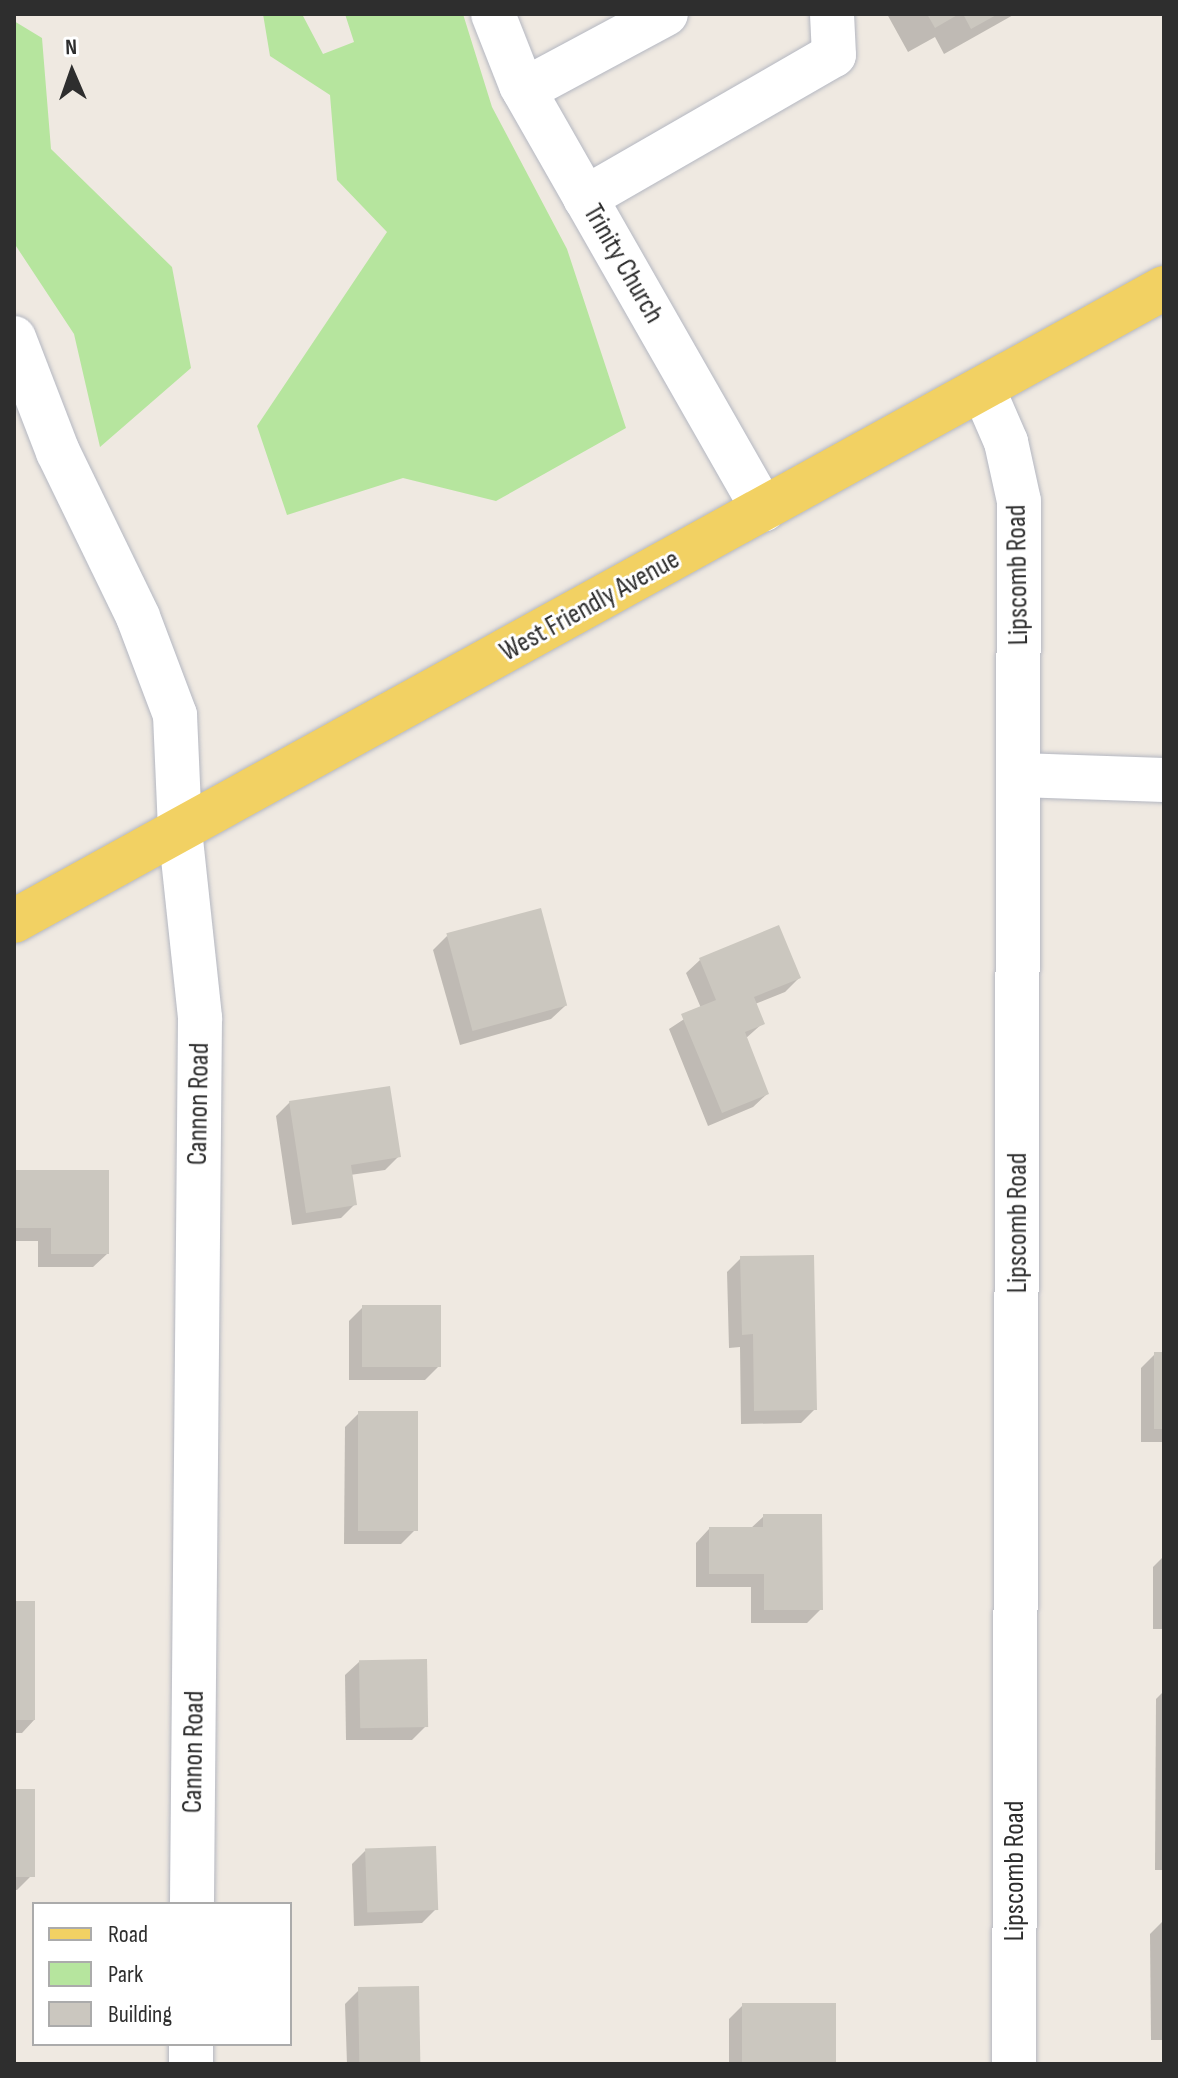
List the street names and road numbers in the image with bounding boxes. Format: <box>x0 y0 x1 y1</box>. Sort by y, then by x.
street label: Trinity Church <box>576 199 670 329</box>
street label: Lipscomb Road <box>1000 504 1036 646</box>
street label: West Friendly Avenue <box>495 543 685 669</box>
street label: Cannon Road <box>181 1042 217 1166</box>
street label: Lipscomb Road <box>1001 1153 1035 1293</box>
street label: Cannon Road <box>176 1690 212 1814</box>
street label: Lipscomb Road <box>998 1801 1032 1941</box>

